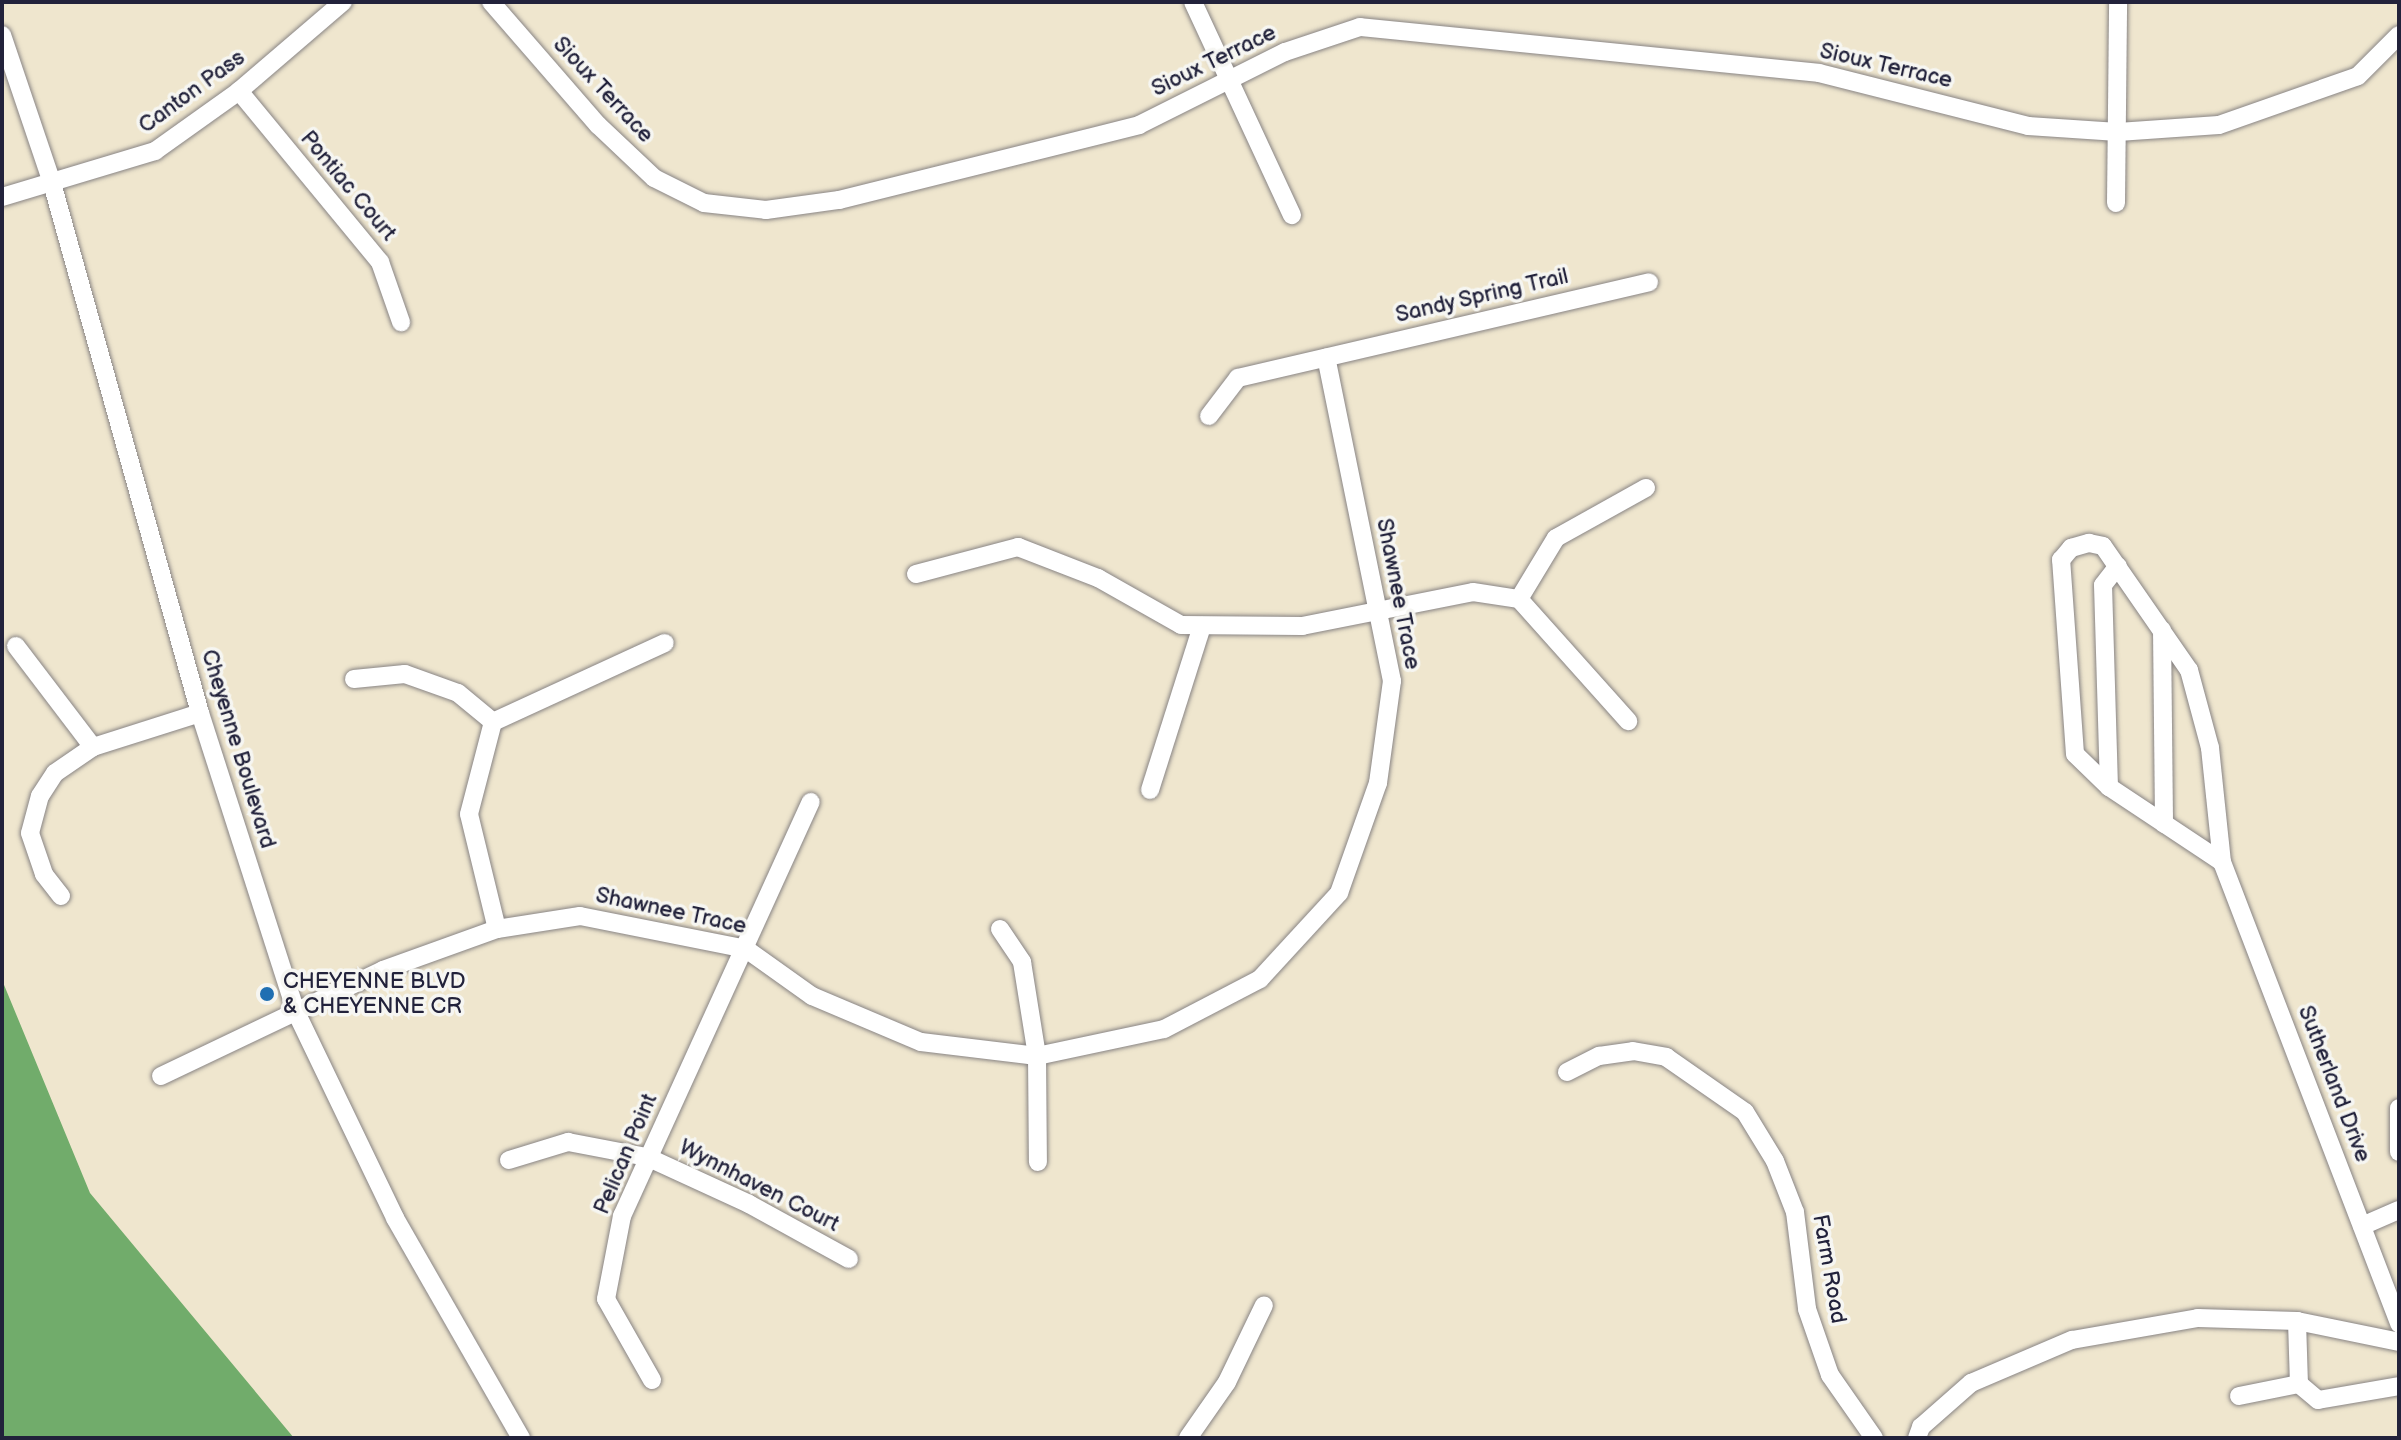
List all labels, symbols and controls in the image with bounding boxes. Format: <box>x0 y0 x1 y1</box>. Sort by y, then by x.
street label: Sioux Terrace <box>1147 19 1281 103</box>
street label: Sioux Terrace <box>547 31 659 149</box>
street label: Sioux Terrace <box>1817 38 1955 94</box>
street label: Canton Pass <box>134 45 250 139</box>
street label: Pontiac Court <box>295 126 401 246</box>
street label: Sandy Spring Trail <box>1392 263 1572 329</box>
street label: Shawnee Trace <box>1370 516 1426 672</box>
street label: Cheyenne Boulevard <box>195 647 281 851</box>
street label: Shawnee Trace <box>593 882 749 940</box>
place label: CHEYENNE BLVD & CHEYENNE CR <box>283 968 466 1020</box>
marker: CHEYENNE BLVD & CHEYENNE CR <box>258 985 276 1003</box>
street label: Sutherland Drive <box>2292 1002 2376 1166</box>
street label: Pelican Point <box>589 1090 663 1218</box>
street label: Wynnhaven Court <box>675 1134 843 1238</box>
street label: Farm Road <box>1806 1212 1852 1326</box>

